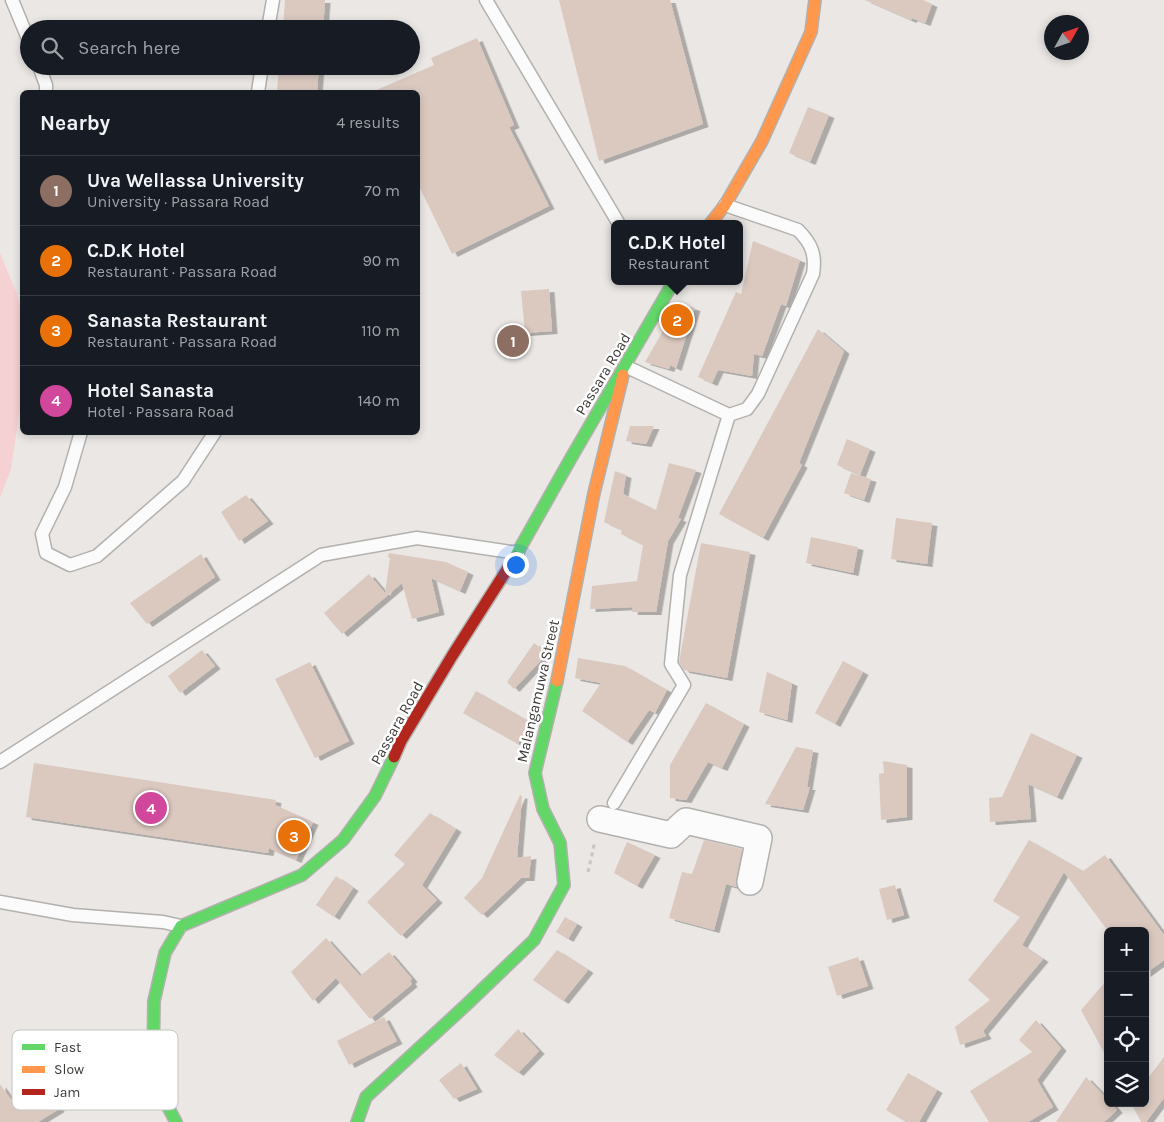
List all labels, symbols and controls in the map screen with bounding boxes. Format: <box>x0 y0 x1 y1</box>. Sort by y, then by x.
north arrow <box>1044 15 1089 60</box>
search box <box>20 20 420 75</box>
icon: search <box>38 34 66 62</box>
text: Search here <box>78 37 180 59</box>
text: Nearby <box>40 111 110 135</box>
text: 4 results <box>336 113 400 132</box>
text: Uva Wellassa University <box>87 170 304 192</box>
text: 1 <box>53 181 59 200</box>
text: 70 m <box>364 181 400 200</box>
text: University · Passara Road <box>87 192 270 211</box>
popup <box>611 220 743 285</box>
text: C.D.K Hotel <box>628 232 726 254</box>
text: C.D.K Hotel <box>87 240 185 262</box>
text: 2 <box>51 251 61 270</box>
text: 90 m <box>362 251 400 270</box>
text: Restaurant <box>628 254 709 273</box>
text: Restaurant · Passara Road <box>87 262 277 281</box>
pin: 2 <box>661 301 693 339</box>
text: Sanasta Restaurant <box>87 310 267 332</box>
text: 3 <box>51 321 61 340</box>
text: 110 m <box>361 321 400 340</box>
pin: 1 <box>497 322 529 360</box>
street label: Passara Road <box>572 330 634 418</box>
text: Restaurant · Passara Road <box>87 332 277 351</box>
text: Hotel Sanasta <box>87 380 214 402</box>
text: 4 <box>51 391 61 410</box>
text: 140 m <box>358 391 400 410</box>
text: Hotel · Passara Road <box>87 402 234 421</box>
your location <box>503 552 529 578</box>
street label: Malangamuwa Street <box>513 617 563 764</box>
street label: Passara Road <box>367 678 427 768</box>
pin: 4 <box>135 789 167 827</box>
pin: 3 <box>278 817 310 855</box>
map controls <box>1104 927 1149 1107</box>
button: + <box>1104 927 1149 972</box>
button: − <box>1104 972 1149 1017</box>
button: locate <box>1104 1017 1149 1062</box>
legend <box>12 1030 178 1110</box>
text: Fast <box>54 1039 81 1056</box>
text: Slow <box>54 1061 84 1078</box>
button: layers <box>1104 1062 1149 1107</box>
text: Jam <box>54 1084 80 1101</box>

